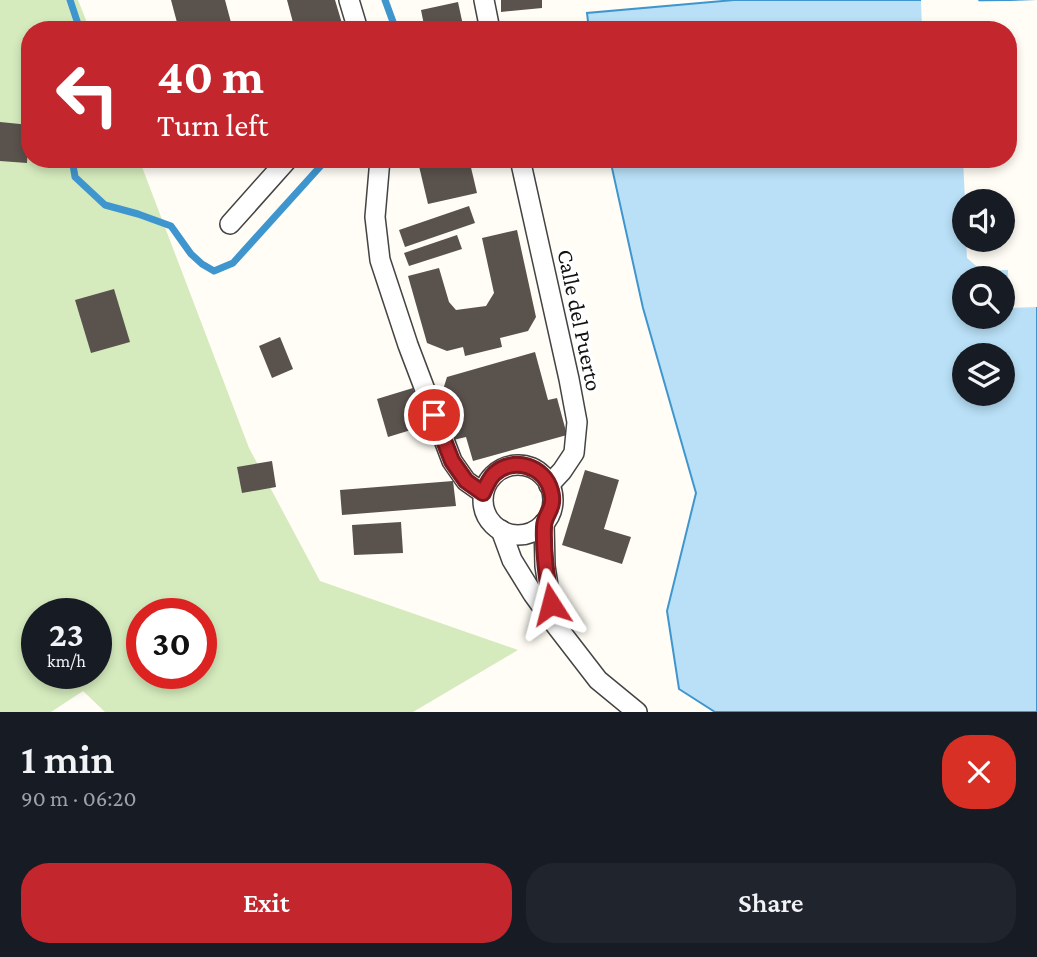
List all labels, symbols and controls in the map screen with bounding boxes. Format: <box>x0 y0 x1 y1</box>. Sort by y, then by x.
icon: left <box>42 49 133 140</box>
text: 40 m <box>157 49 264 104</box>
text: Turn left <box>157 107 268 143</box>
map controls <box>952 189 1015 406</box>
button: sound <box>952 189 1015 252</box>
street label: Calle del Puerto <box>552 247 608 393</box>
button: search <box>952 266 1015 329</box>
button: layers <box>952 343 1015 406</box>
pin <box>404 385 464 445</box>
icon: arrive <box>415 396 453 434</box>
position arrow <box>514 567 588 641</box>
speed limit sign: 30 <box>126 598 217 689</box>
text: 23 <box>49 615 84 654</box>
text: km/h <box>47 651 86 671</box>
text: 1 min <box>21 735 114 782</box>
button: close <box>942 735 1016 809</box>
text: 90 m · 06:20 <box>21 785 137 811</box>
button: Exit <box>21 863 512 943</box>
button: Share <box>526 863 1016 943</box>

